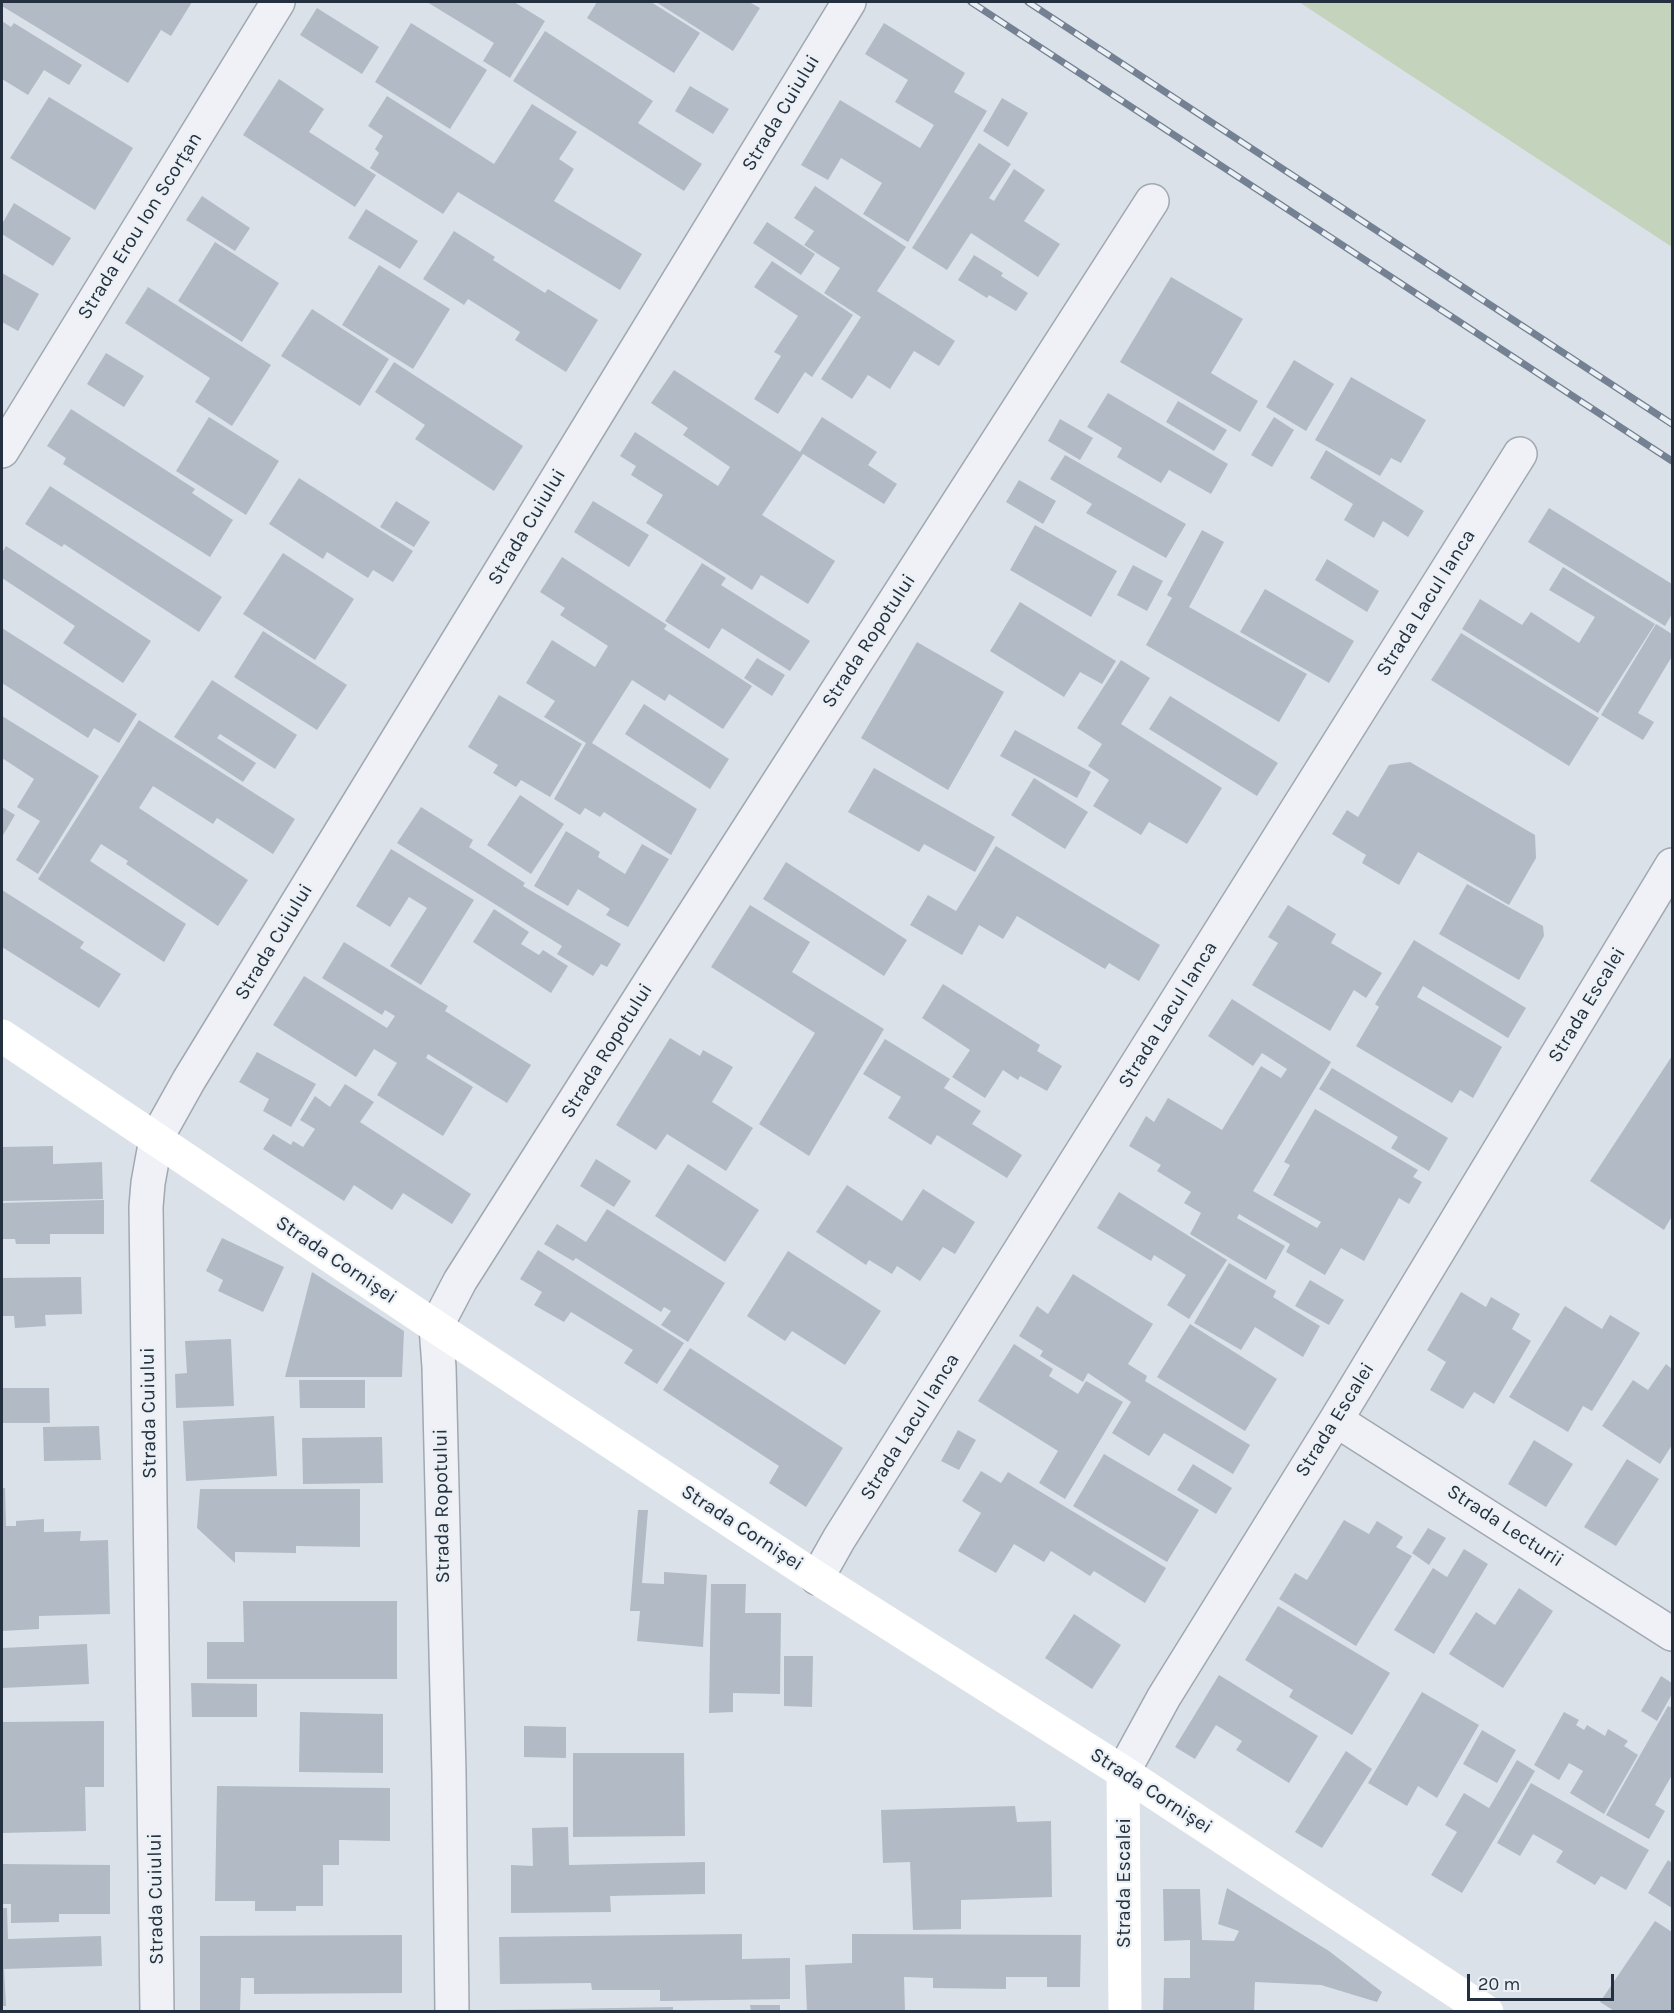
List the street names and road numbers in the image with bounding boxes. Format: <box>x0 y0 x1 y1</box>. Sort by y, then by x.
street label: Strada Cuiului <box>737 50 825 176</box>
street label: Strada Erou Ion Scorțan <box>73 128 207 324</box>
street label: Strada Cuiului <box>483 464 571 590</box>
street label: Strada Lacul Ianca <box>1371 525 1481 681</box>
street label: Strada Ropotului <box>817 570 921 712</box>
street label: Strada Cuiului <box>230 879 318 1005</box>
street label: Strada Lacul Ianca <box>1113 937 1223 1093</box>
street label: Strada Escalei <box>1543 943 1631 1067</box>
street label: Strada Ropotului <box>556 979 658 1123</box>
street label: Strada Cornișei <box>271 1211 401 1309</box>
street label: Strada Cuiului <box>136 1347 162 1479</box>
street label: Strada Lacul Ianca <box>855 1349 965 1505</box>
street label: Strada Escalei <box>1290 1358 1380 1482</box>
street label: Strada Ropotului <box>429 1429 455 1583</box>
street label: Strada Lecturii <box>1442 1479 1568 1573</box>
street label: Strada Cornișei <box>676 1480 808 1576</box>
street label: Strada Cornișei <box>1085 1743 1217 1839</box>
street label: Strada Escalei <box>1112 1818 1136 1948</box>
street label: Strada Cuiului <box>143 1833 169 1965</box>

